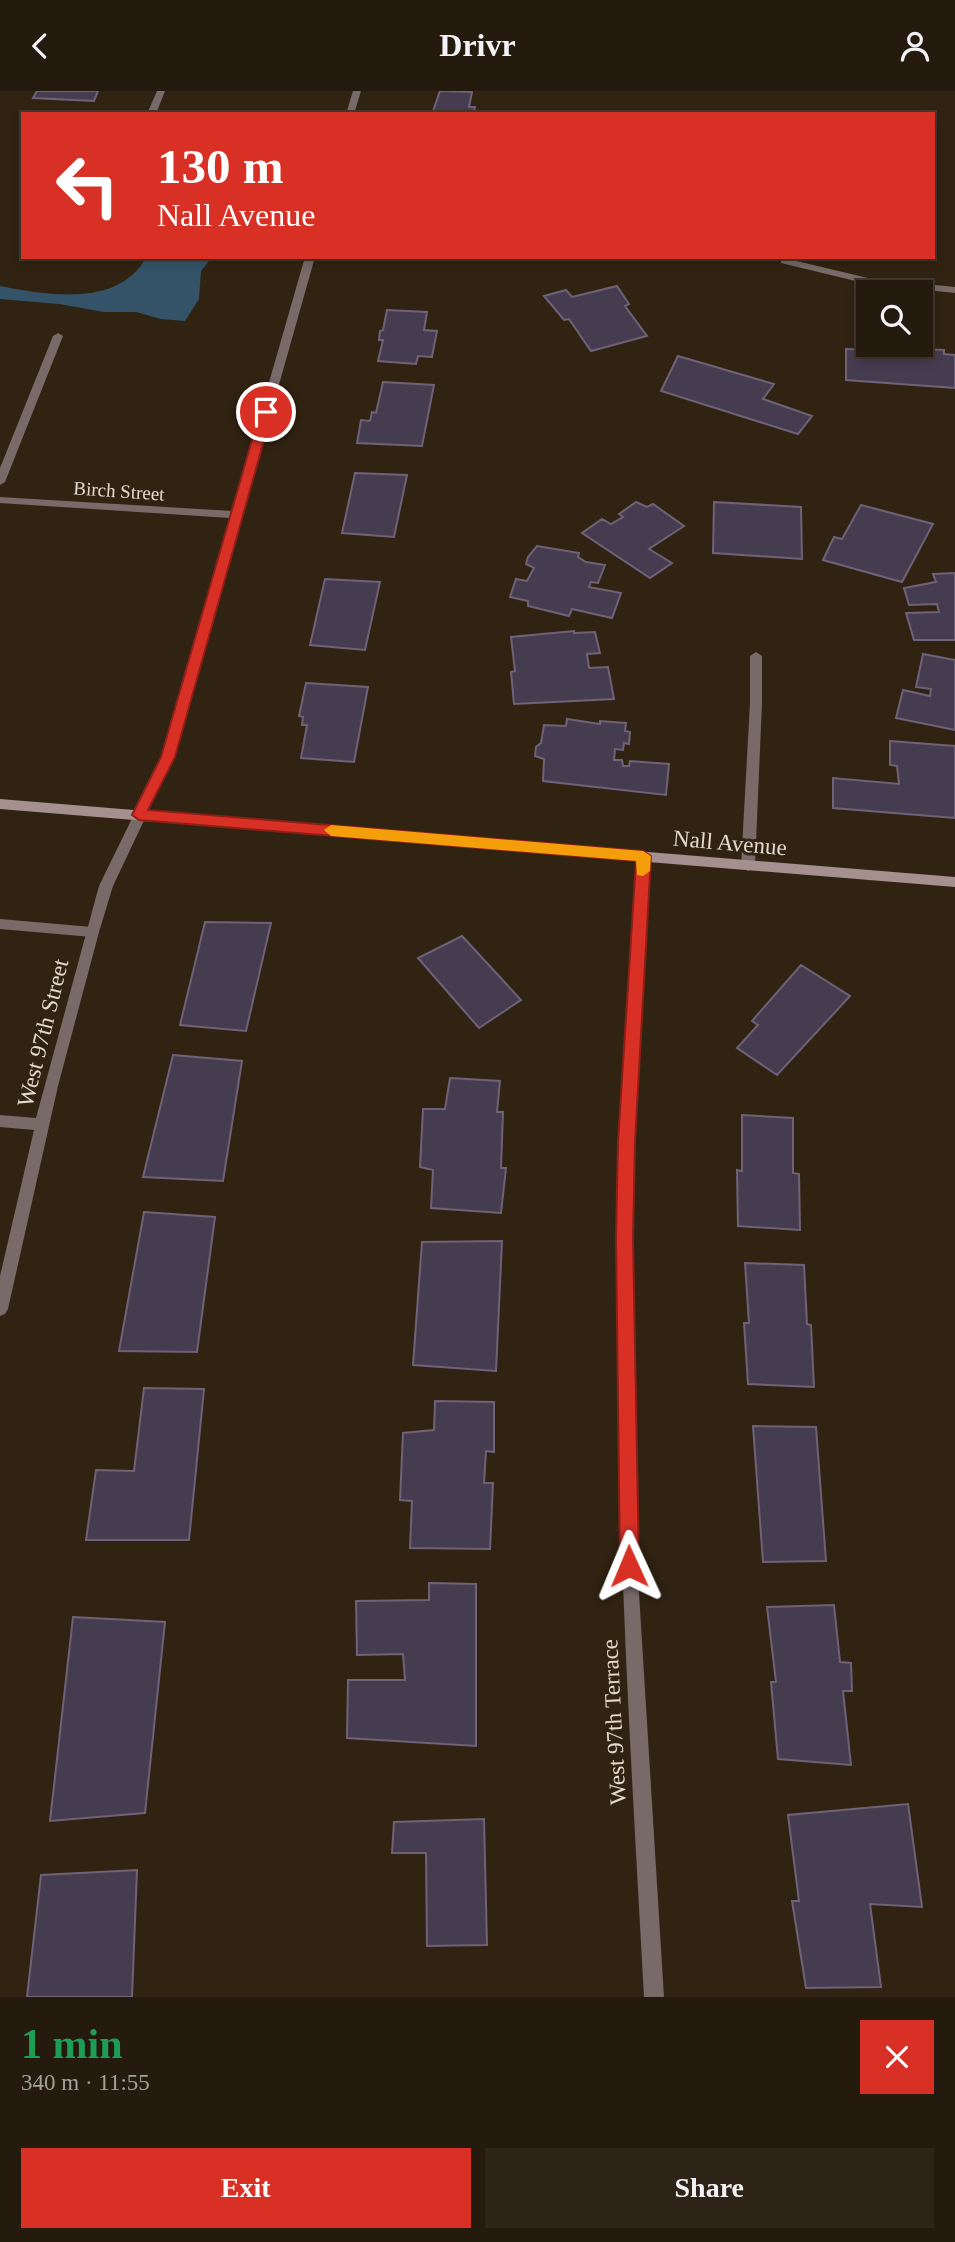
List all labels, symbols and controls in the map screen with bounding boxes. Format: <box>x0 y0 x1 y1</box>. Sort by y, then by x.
icon: back <box>21 27 59 65</box>
text: Drivr <box>439 27 516 63</box>
icon: person <box>896 27 934 65</box>
text: 130 m <box>157 139 284 194</box>
icon: left <box>42 140 133 231</box>
text: Nall Avenue <box>157 197 315 233</box>
map controls <box>856 280 933 357</box>
button: search <box>856 280 933 357</box>
pin <box>236 382 296 442</box>
icon: arrive <box>247 393 285 431</box>
street label: Birch Street <box>73 477 166 505</box>
street label: Nall Avenue <box>672 826 788 860</box>
street label: West 97th Street <box>13 956 74 1110</box>
position arrow <box>592 1529 666 1603</box>
street label: West 97th Terrace <box>597 1638 631 1806</box>
button: close <box>860 2020 934 2094</box>
text: 1 min <box>21 2021 123 2067</box>
text: 340 m · 11:55 <box>21 2070 150 2095</box>
button: Exit <box>21 2148 471 2228</box>
button: Share <box>485 2148 934 2228</box>

